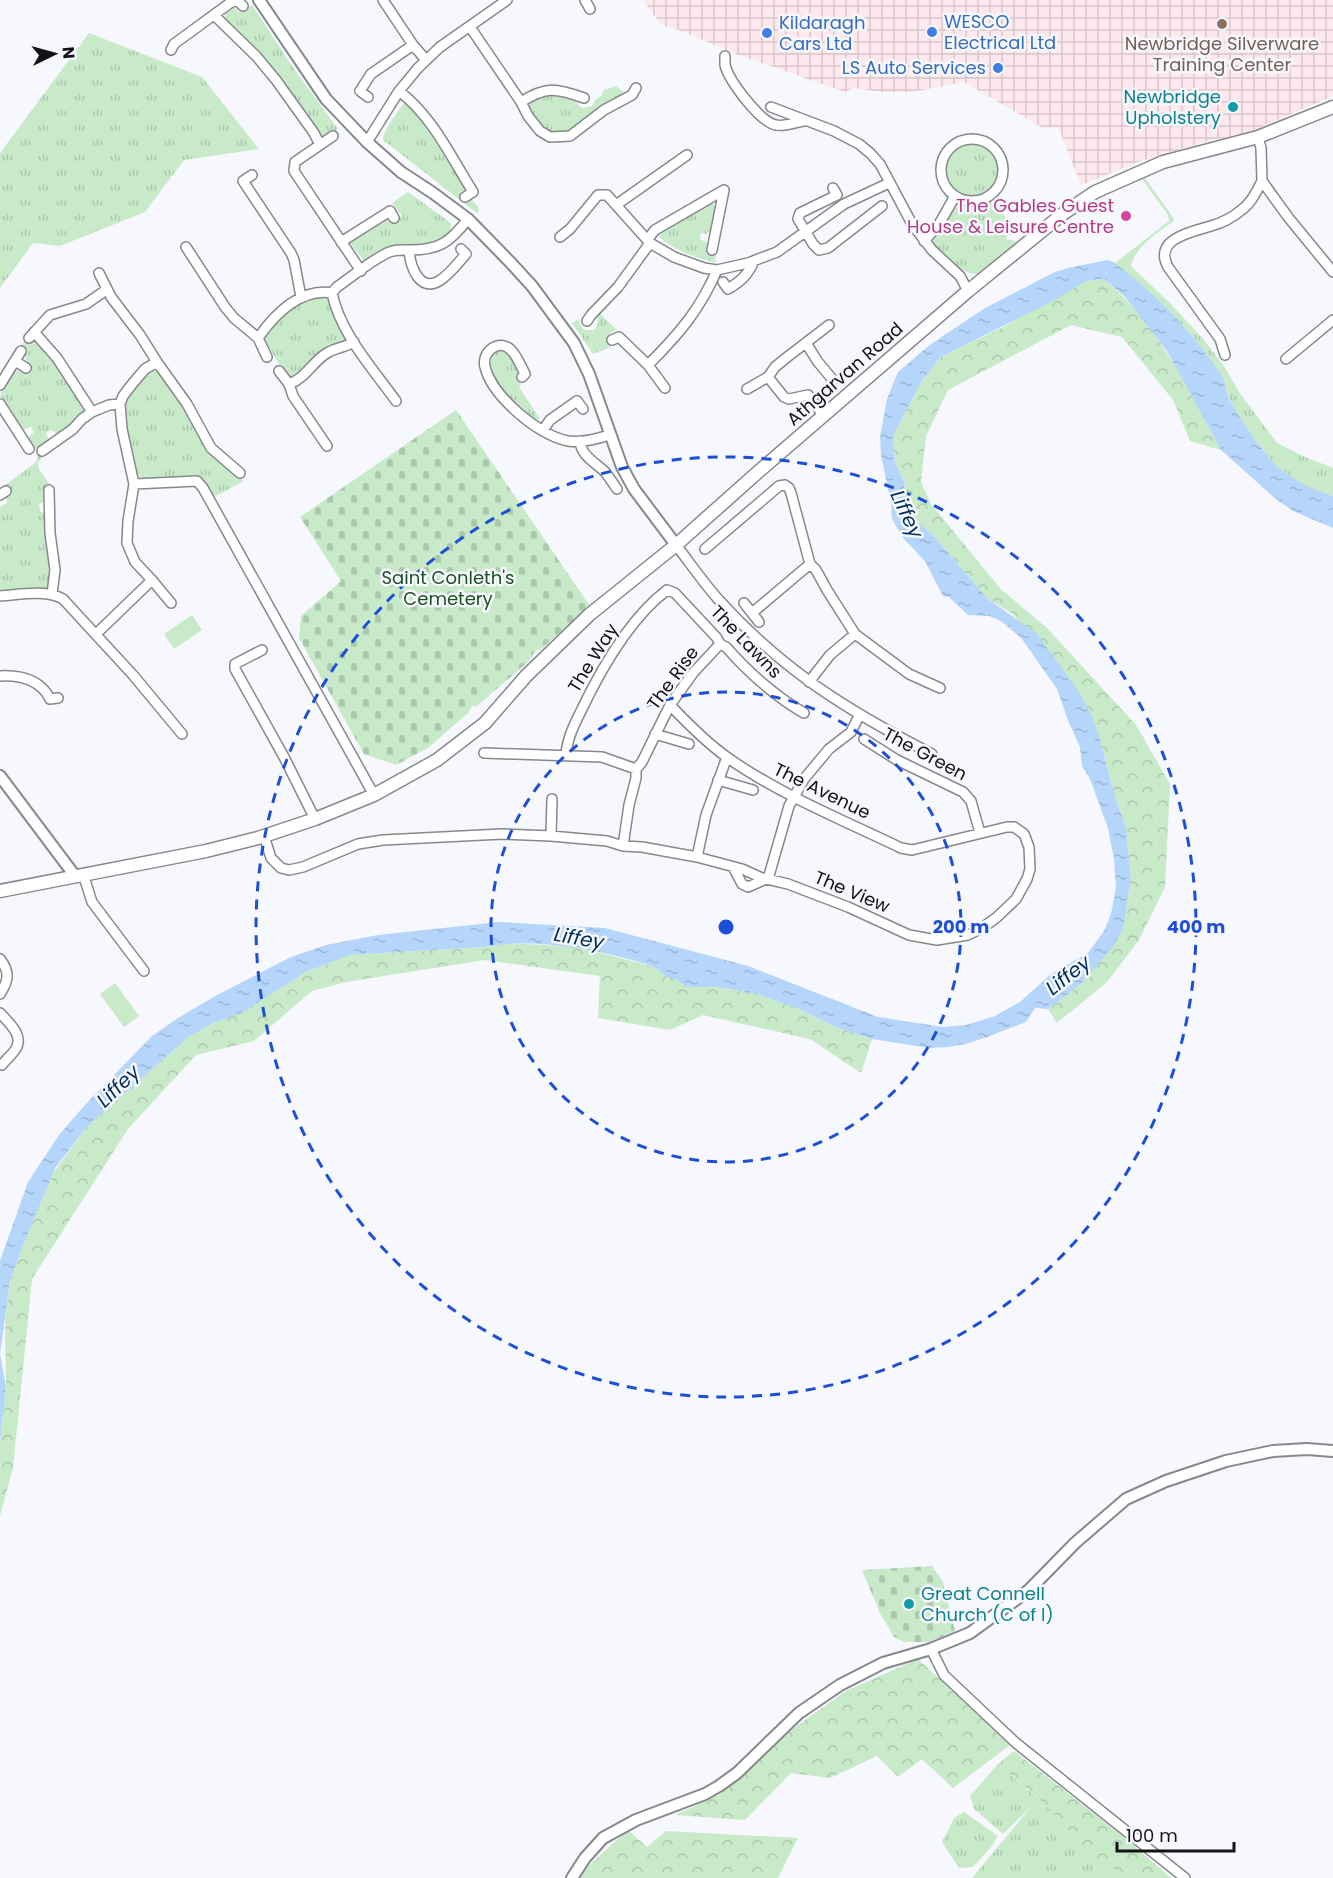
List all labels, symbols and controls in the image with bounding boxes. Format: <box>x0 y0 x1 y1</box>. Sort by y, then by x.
place label: WESCO Electrical Ltd <box>944 9 1056 55</box>
place label: Kildaragh Cars Ltd <box>779 10 866 56</box>
marker: Newbridge Silverware Training Center <box>1215 17 1229 31</box>
north arrow <box>24 24 84 84</box>
marker: WESCO Electrical Ltd <box>925 25 939 39</box>
marker: Kildaragh Cars Ltd <box>760 26 774 40</box>
place label: Newbridge Silverware Training Center <box>1125 31 1319 77</box>
text: N <box>56 46 80 60</box>
place label: LS Auto Services <box>842 55 986 80</box>
marker: LS Auto Services <box>991 61 1005 75</box>
place label: Newbridge Upholstery <box>1124 84 1221 130</box>
marker: Newbridge Upholstery <box>1226 100 1240 114</box>
place label: The Gables Guest House & Leisure Centre <box>907 193 1114 239</box>
marker: The Gables Guest House & Leisure Centre <box>1119 209 1133 223</box>
street label: Athgarvan Road <box>781 316 908 431</box>
water label: Liffey <box>884 485 931 543</box>
park label: Saint Conleth's Cemetery <box>382 565 514 611</box>
street label: The Lawns <box>705 600 788 684</box>
street label: The Way <box>562 618 624 697</box>
street label: The Rise <box>641 641 704 715</box>
street label: The Green <box>879 721 972 786</box>
street label: The Avenue <box>770 756 875 825</box>
street label: The View <box>811 864 894 919</box>
text: 200 m <box>933 914 989 939</box>
text: 400 m <box>1167 914 1225 939</box>
centre of rings <box>716 917 736 937</box>
water label: Liffey <box>552 920 607 956</box>
water label: Liffey <box>1040 948 1097 1002</box>
water label: Liffey <box>90 1058 146 1114</box>
place label: Great Connell Church (C of I) <box>921 1581 1054 1627</box>
marker: Great Connell Church (C of I) <box>902 1597 916 1611</box>
scale bar <box>1117 1815 1234 1853</box>
text: 100 m <box>1126 1823 1178 1848</box>

